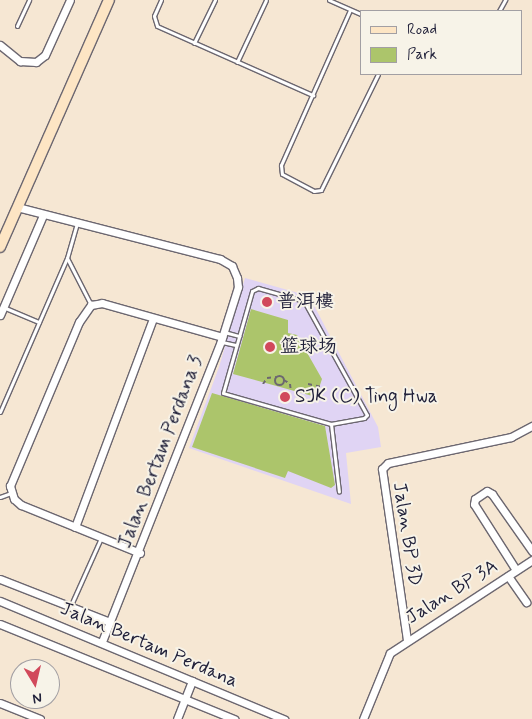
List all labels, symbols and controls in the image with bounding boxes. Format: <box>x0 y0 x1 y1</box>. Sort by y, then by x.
legend <box>360 10 522 75</box>
text: Road <box>407 20 437 40</box>
text: Park <box>407 45 437 65</box>
place label: 普洱樓 <box>277 291 334 313</box>
marker: 普洱樓 <box>261 296 273 308</box>
place label: 篮球场 <box>280 336 337 358</box>
marker: 篮球场 <box>264 341 276 353</box>
street label: Jalan Bertam Perdana 3 <box>114 353 208 551</box>
place label: SJK (C) Ting Hwa <box>295 386 437 408</box>
marker: SJK (C) Ting Hwa <box>279 391 291 403</box>
street label: Jalan BP 3D <box>388 481 426 587</box>
street label: Jalan BP 3A <box>402 555 502 629</box>
street label: Jalan Bertam Perdana <box>58 598 240 692</box>
north arrow <box>10 659 60 709</box>
text: N <box>31 688 43 707</box>

